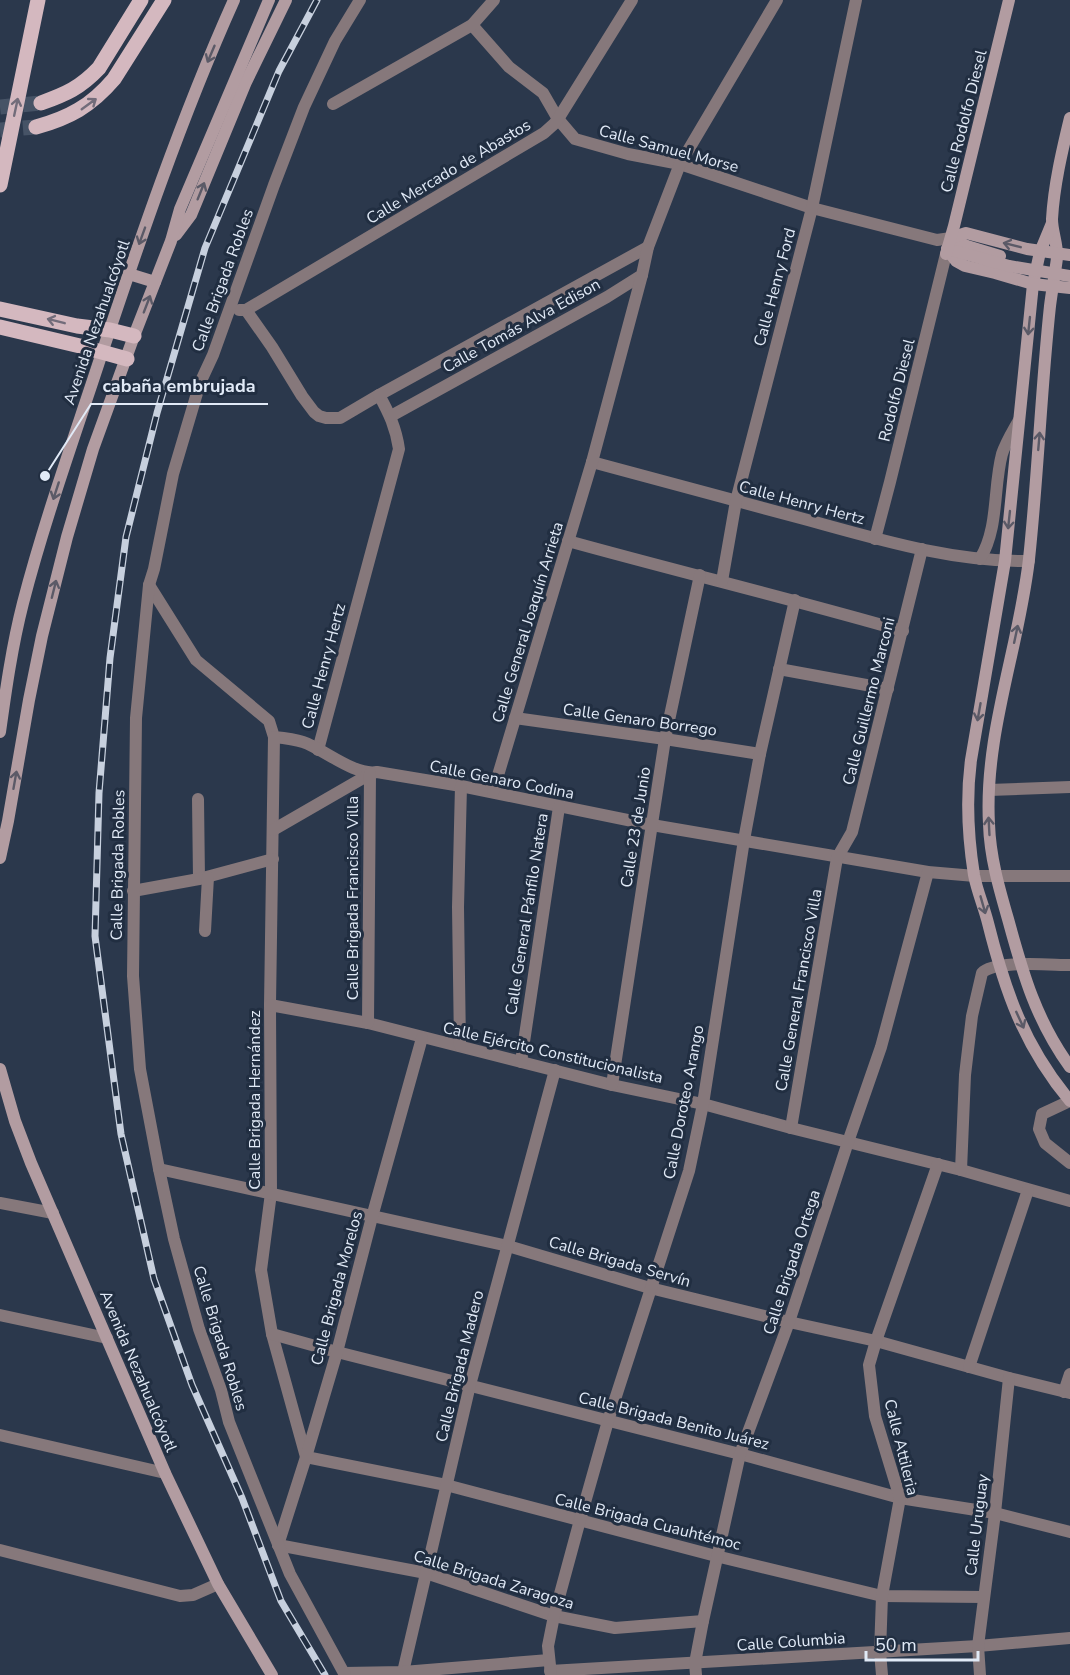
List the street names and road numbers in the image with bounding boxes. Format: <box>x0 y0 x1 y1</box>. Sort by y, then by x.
street label: Calle Rodolfo Diesel <box>936 47 992 195</box>
street label: Calle Mercado de Abastos <box>362 114 535 230</box>
street label: Calle Samuel Morse <box>596 120 741 178</box>
street label: Calle Brigada Robles <box>187 206 259 355</box>
street label: Calle Henry Ford <box>749 226 801 349</box>
street label: Avenida Nezahualcóyotl <box>58 237 136 408</box>
street label: Calle Tomás Alva Edison <box>439 273 604 378</box>
street label: Rodolfo Diesel <box>874 336 920 444</box>
street label: Calle Henry Hertz <box>737 476 867 530</box>
street label: Calle General Joaquín Arrieta <box>487 519 569 725</box>
street label: Calle Henry Hertz <box>297 601 351 731</box>
street label: Calle Guillermo Marconi <box>837 615 900 788</box>
street label: Calle Genaro Borrego <box>561 698 718 742</box>
street label: Calle Genaro Codina <box>428 755 576 805</box>
street label: Calle 23 de Junio <box>616 765 656 889</box>
street label: Calle Brigada Robles <box>106 790 130 941</box>
street label: Calle Brigada Francisco Villa <box>342 796 364 1000</box>
street label: Calle General Pánfilo Natera <box>500 812 554 1017</box>
street label: Calle General Francisco Villa <box>770 887 828 1093</box>
street label: Calle Brigada Hernández <box>244 1010 266 1190</box>
street label: Calle Ejército Constitucionalista <box>441 1017 665 1089</box>
street label: Calle Doroteo Arango <box>658 1023 710 1181</box>
street label: Calle Brigada Ortega <box>758 1187 826 1338</box>
street label: Calle Brigada Morelos <box>306 1209 368 1368</box>
street label: Calle Brigada Servín <box>546 1231 693 1293</box>
street label: Calle Brigada Robles <box>188 1263 253 1414</box>
street label: Avenida Nezahualcóyotl <box>94 1287 182 1456</box>
street label: Calle Brigada Madero <box>430 1288 489 1444</box>
street label: Calle Brigada Benito Juárez <box>576 1387 771 1455</box>
street label: Calle Attileria <box>878 1397 924 1498</box>
street label: Calle Uruguay <box>960 1472 994 1577</box>
street label: Calle Brigada Cuauhtémoc <box>552 1488 744 1556</box>
street label: Calle Brigada Zaragoza <box>411 1545 577 1615</box>
street label: Calle Columbia <box>736 1627 846 1657</box>

